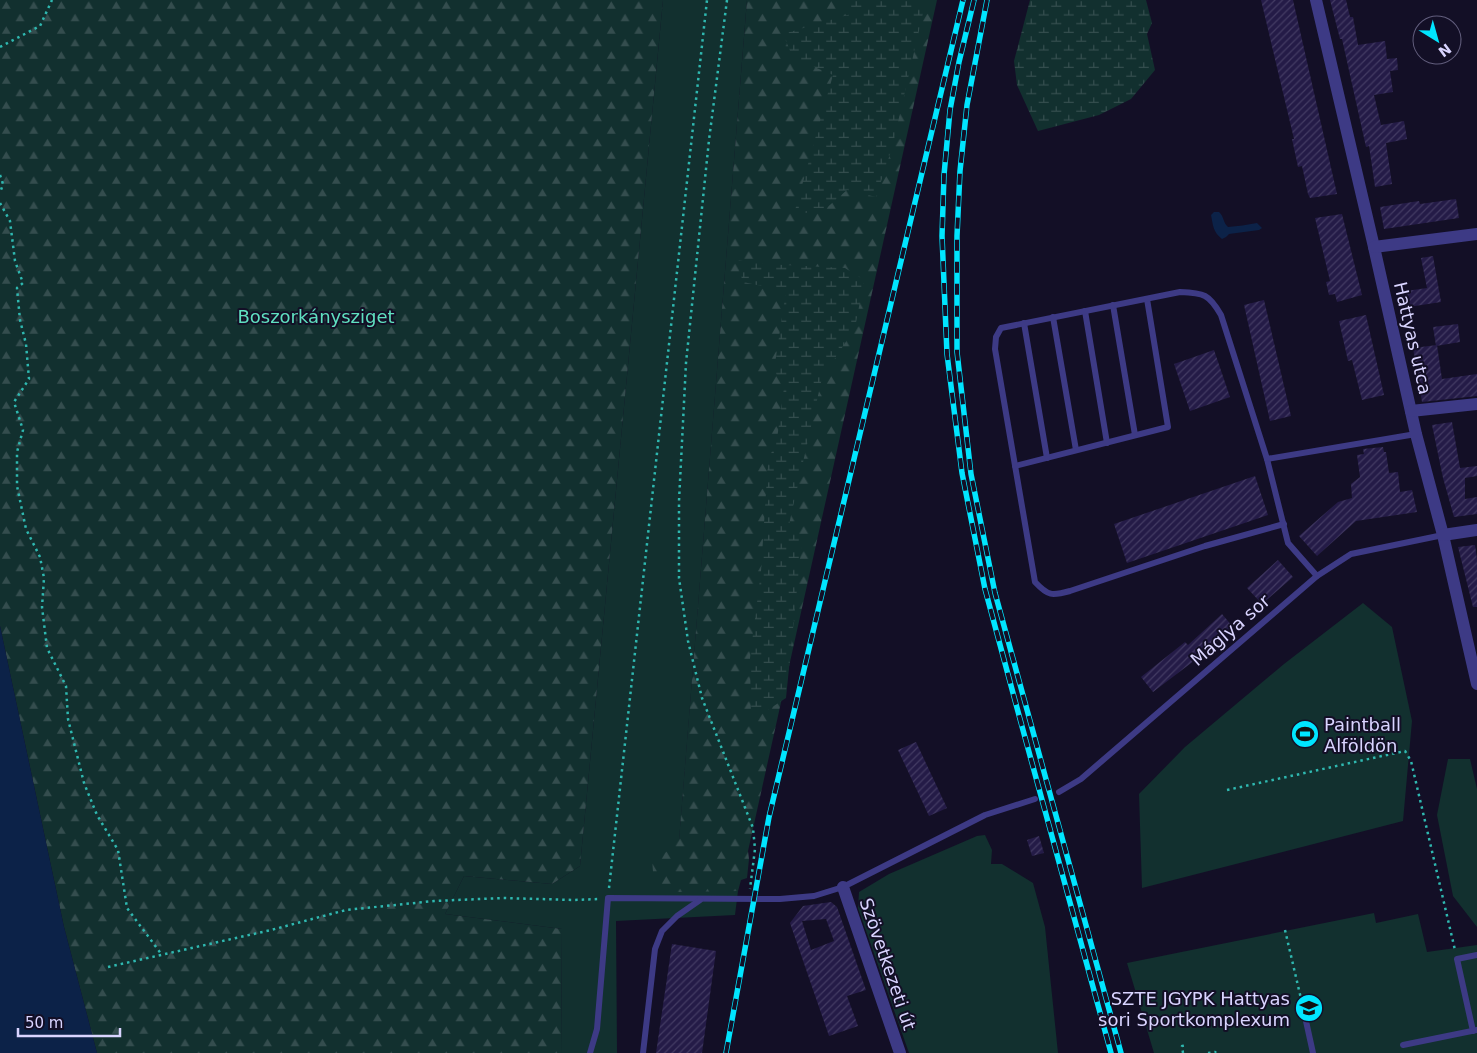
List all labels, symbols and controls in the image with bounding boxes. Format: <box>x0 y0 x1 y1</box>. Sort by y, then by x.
north arrow <box>1412 15 1462 65</box>
text: N <box>1435 40 1454 60</box>
street label: Hattyas utca <box>1390 280 1436 396</box>
park label: Boszorkánysziget <box>237 306 395 327</box>
street label: Máglya sor <box>1186 589 1274 670</box>
place label: Paintball Alföldön <box>1324 714 1401 756</box>
sports icon: Paintball Alföldön <box>1290 719 1320 749</box>
street label: Szövetkezeti út <box>856 895 920 1033</box>
place label: SZTE JGYPK Hattyas sori Sportkomplexum <box>1098 988 1290 1030</box>
school or university icon: SZTE JGYPK Hattyas sori Sportkomplexum <box>1294 993 1324 1023</box>
scale bar <box>18 1006 120 1038</box>
text: 50 m <box>25 1014 63 1032</box>

